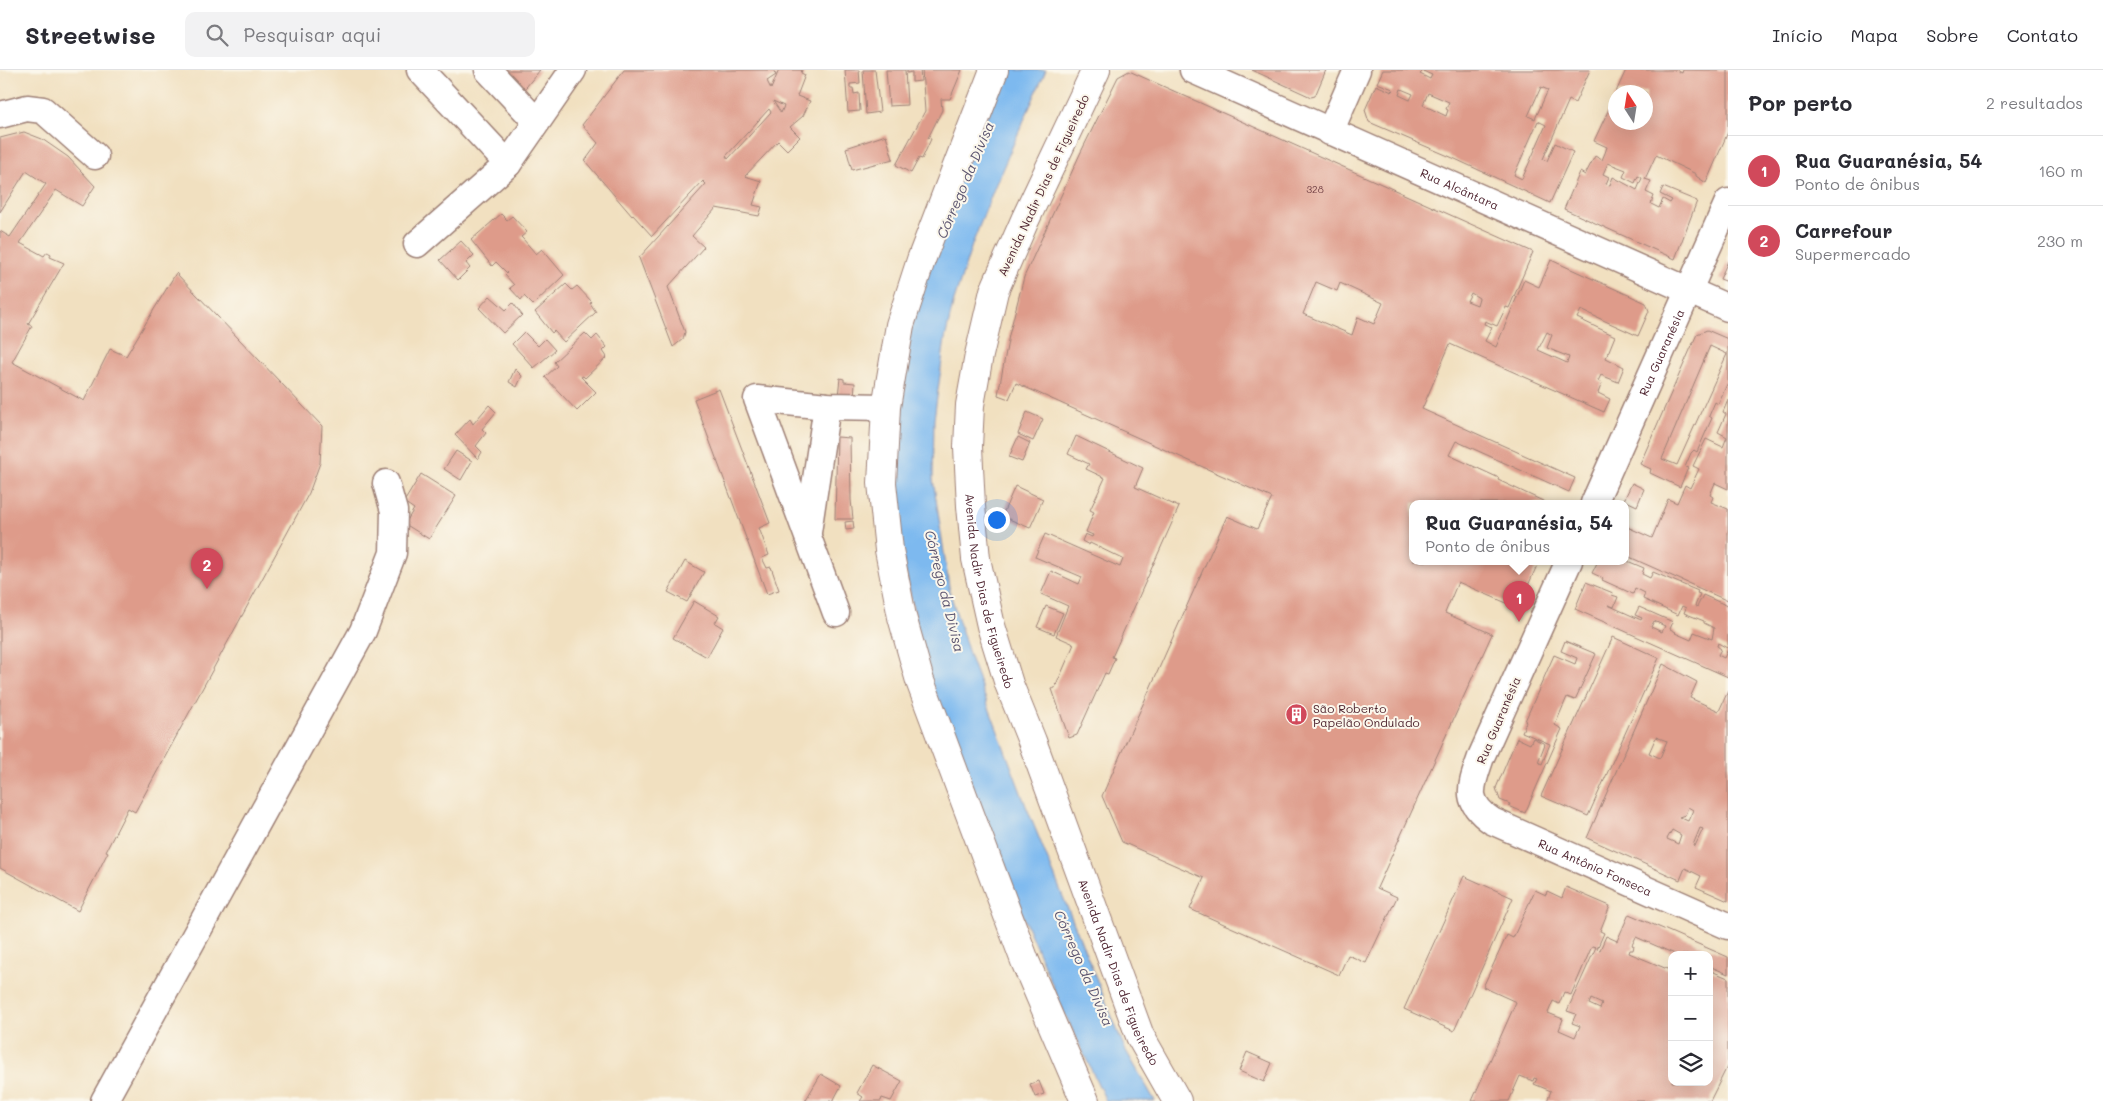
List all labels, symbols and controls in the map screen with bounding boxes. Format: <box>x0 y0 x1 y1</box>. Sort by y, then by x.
search box <box>185 12 535 57</box>
text: Streetwise <box>25 19 155 50</box>
icon: search <box>203 21 231 49</box>
text: Pesquisar aqui <box>243 22 381 47</box>
text: Início <box>1772 23 1822 47</box>
text: Mapa <box>1850 23 1898 47</box>
text: Sobre <box>1926 23 1979 47</box>
text: Contato <box>2007 23 2078 47</box>
north arrow <box>1608 85 1653 130</box>
text: Por perto <box>1748 89 1852 116</box>
street label: Avenida Nadir Dias de Figueiredo <box>994 92 1092 278</box>
text: 2 resultados <box>1986 92 2083 113</box>
water label: Córrego da Divisa <box>932 119 998 241</box>
text: Rua Guaranésia, 54 <box>1795 148 1982 173</box>
text: 1 <box>1760 160 1768 181</box>
text: 160 m <box>2038 160 2083 181</box>
street label: Rua Alcântara <box>1418 164 1502 213</box>
text: Ponto de ônibus <box>1795 173 1920 194</box>
house number: 328 <box>1306 182 1324 196</box>
text: Carrefour <box>1795 218 1892 243</box>
text: 2 <box>1760 230 1768 251</box>
text: 230 m <box>2037 230 2083 251</box>
text: Supermercado <box>1795 243 1910 264</box>
street label: Rua Guaranésia <box>1635 306 1687 398</box>
street label: Avenida Nadir Dias de Figueiredo <box>962 493 1018 690</box>
popup <box>1409 500 1629 565</box>
your location <box>984 507 1010 533</box>
text: Rua Guaranésia, 54 <box>1425 510 1613 535</box>
water label: Córrego da Divisa <box>921 528 969 654</box>
text: Ponto de ônibus <box>1425 535 1550 556</box>
pin: 2 <box>191 548 223 589</box>
pin: 1 <box>1503 581 1535 622</box>
street label: Rua Guaranésia <box>1472 674 1524 766</box>
place label: São Roberto Papelão Ondulado <box>1313 700 1420 730</box>
building icon: São Roberto Papelão Ondulado <box>1285 703 1309 727</box>
street label: Rua Antônio Fonseca <box>1536 835 1655 899</box>
street label: Avenida Nadir Dias de Figueiredo <box>1075 877 1163 1068</box>
water label: Córrego da Divisa <box>1050 907 1118 1029</box>
map controls <box>1668 951 1713 1086</box>
button: + <box>1668 951 1713 996</box>
button: − <box>1668 996 1713 1041</box>
button: layers <box>1668 1041 1713 1086</box>

